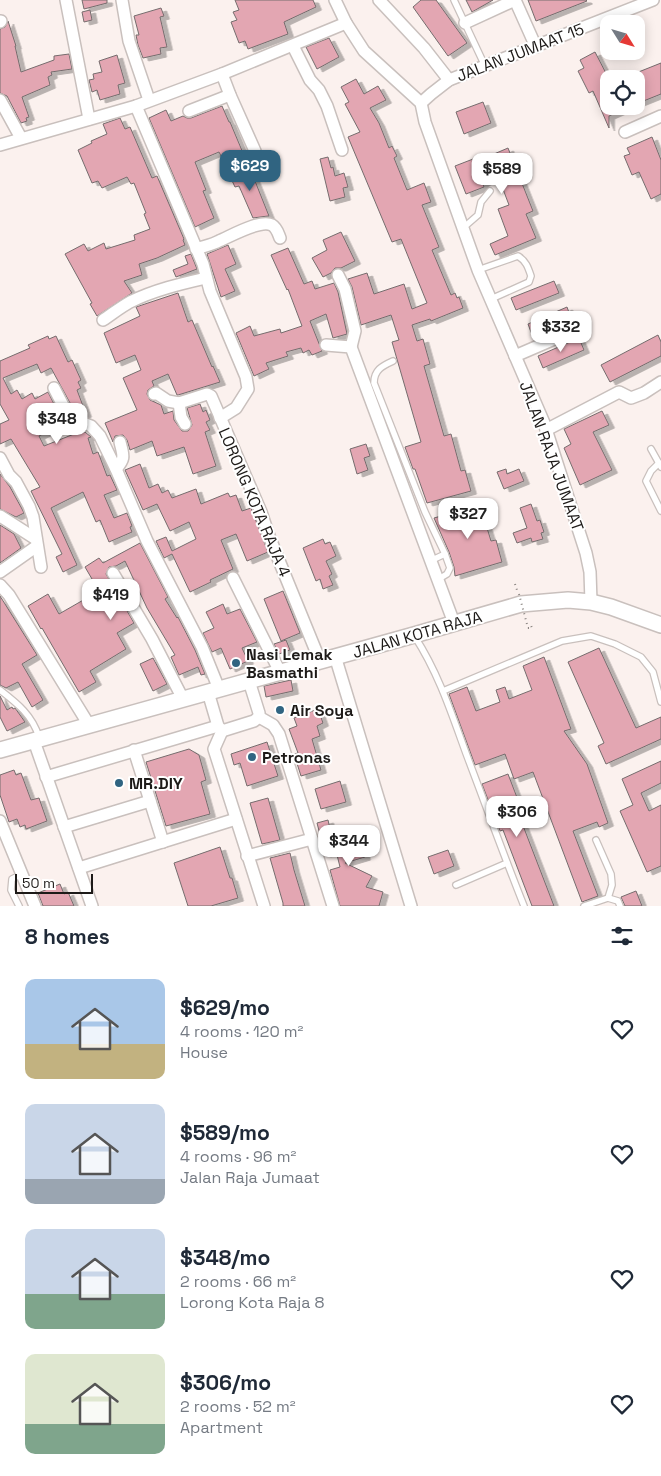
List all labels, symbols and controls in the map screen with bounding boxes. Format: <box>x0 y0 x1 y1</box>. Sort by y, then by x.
north arrow <box>600 15 645 60</box>
map controls <box>600 15 645 115</box>
street label: JALAN JUMAAT 15 <box>453 18 587 86</box>
button: locate <box>600 70 645 115</box>
pin: $629 <box>220 150 280 192</box>
pin: $589 <box>472 152 532 195</box>
text: $629 <box>231 155 269 176</box>
text: $589 <box>483 158 521 179</box>
pin: $332 <box>531 310 591 353</box>
text: $332 <box>542 316 580 337</box>
street label: JALAN RAJA JUMAAT <box>515 378 588 534</box>
pin: $348 <box>27 402 87 445</box>
text: $348 <box>37 408 77 429</box>
street label: LORONG KOTA RAJA 4 <box>214 424 295 580</box>
pin: $327 <box>438 498 498 540</box>
text: $327 <box>449 503 487 524</box>
pin: $419 <box>81 578 141 621</box>
text: $419 <box>93 584 129 605</box>
street label: JALAN KOTA RAJA <box>350 606 484 663</box>
place label: Nasi Lemak Basmathi <box>246 644 332 683</box>
marker: Nasi Lemak Basmathi <box>230 657 242 669</box>
place label: Air Soya <box>290 700 353 721</box>
marker: Air Soya <box>274 704 286 716</box>
place label: Petronas <box>262 747 331 768</box>
marker: Petronas <box>246 751 258 763</box>
place label: MR.DIY <box>129 773 183 794</box>
marker: MR.DIY <box>113 777 125 789</box>
pin: $306 <box>487 796 547 838</box>
text: $306 <box>497 801 537 822</box>
pin: $344 <box>319 824 379 867</box>
text: $344 <box>329 830 369 851</box>
scale bar <box>15 871 92 894</box>
text: 50 m <box>22 874 55 892</box>
icon: filters <box>608 922 636 950</box>
text: 8 homes <box>25 923 110 950</box>
text: $629/mo <box>180 994 270 1021</box>
icon: home <box>65 999 125 1059</box>
icon: heart <box>608 1015 636 1043</box>
text: 4 rooms · 120 m² <box>180 1021 303 1042</box>
text: House <box>180 1042 228 1063</box>
text: $589/mo <box>180 1119 270 1146</box>
icon: home <box>65 1124 125 1184</box>
icon: heart <box>608 1140 636 1168</box>
text: 4 rooms · 96 m² <box>180 1146 296 1167</box>
text: Jalan Raja Jumaat <box>180 1167 320 1188</box>
text: $348/mo <box>180 1244 270 1271</box>
icon: home <box>65 1249 125 1309</box>
icon: heart <box>608 1265 636 1293</box>
text: 2 rooms · 66 m² <box>180 1271 296 1292</box>
text: Lorong Kota Raja 8 <box>180 1292 325 1313</box>
text: $306/mo <box>180 1369 271 1396</box>
icon: home <box>65 1374 125 1434</box>
icon: heart <box>608 1390 636 1418</box>
text: 2 rooms · 52 m² <box>180 1396 296 1417</box>
text: Apartment <box>180 1417 263 1438</box>

